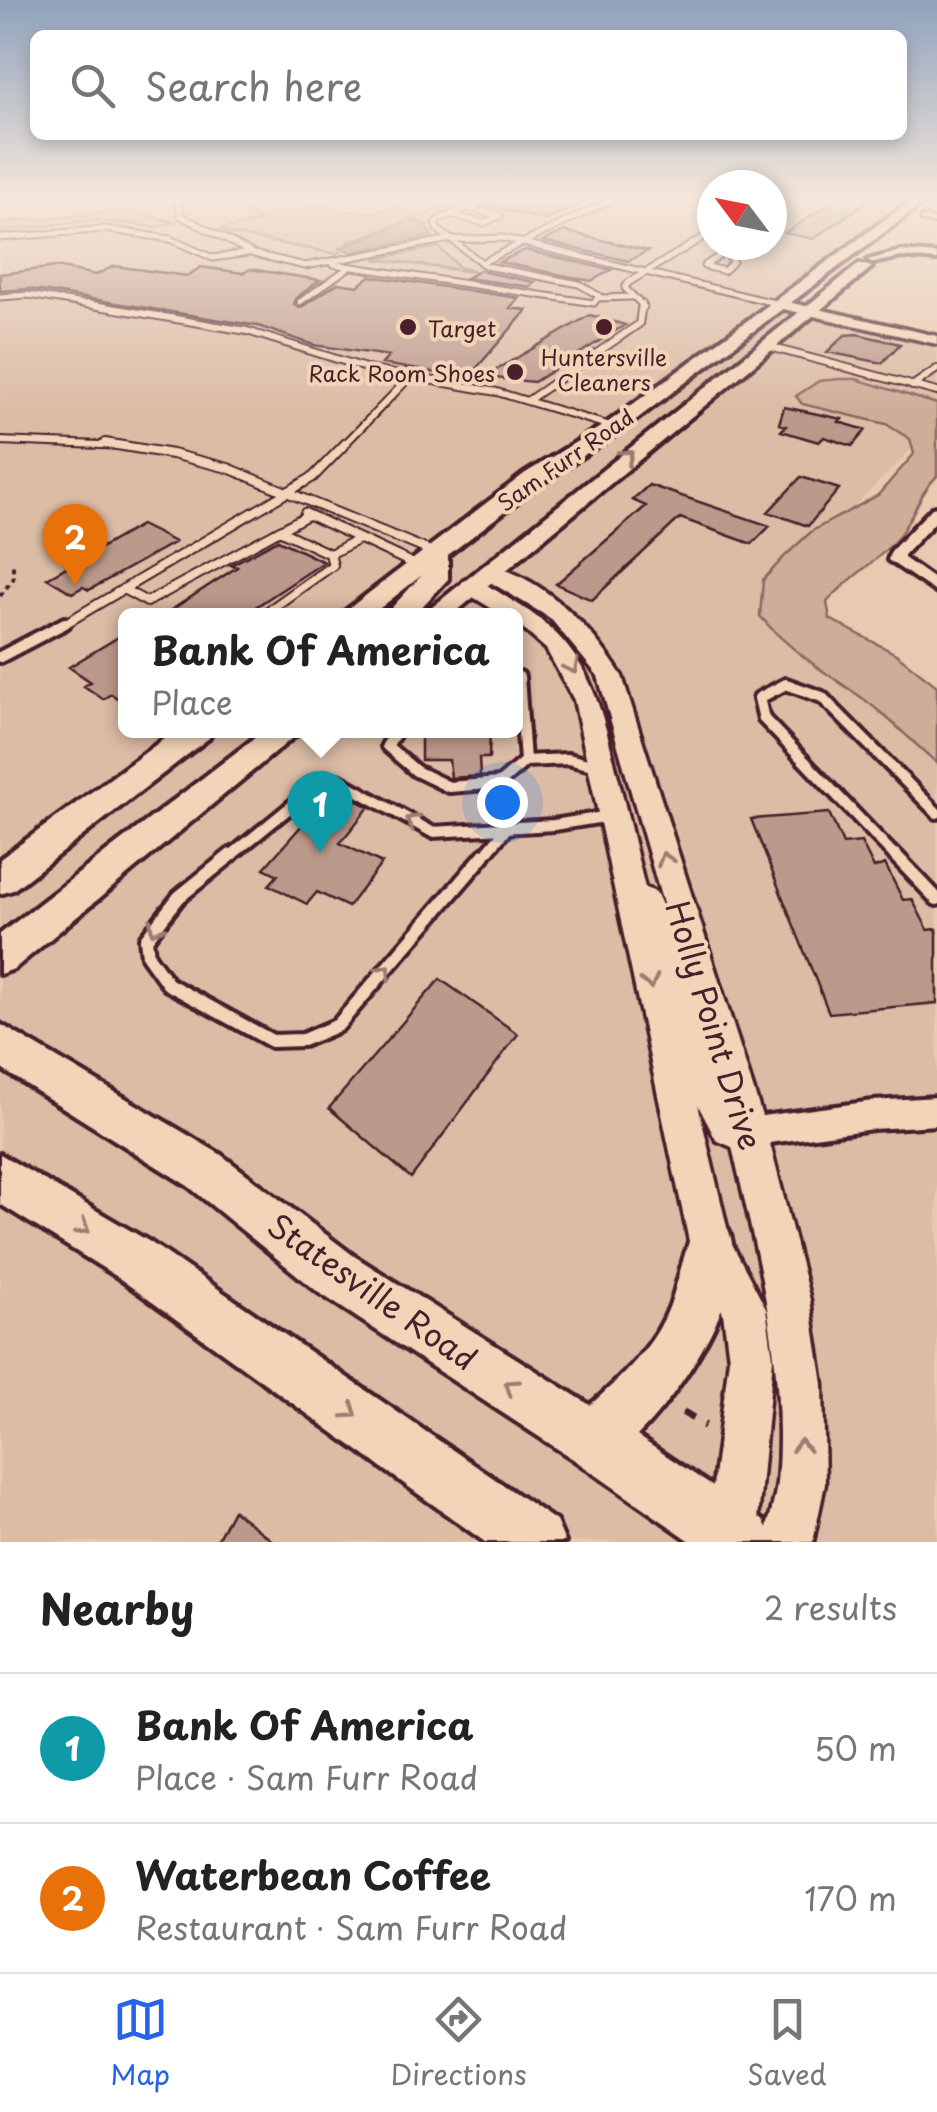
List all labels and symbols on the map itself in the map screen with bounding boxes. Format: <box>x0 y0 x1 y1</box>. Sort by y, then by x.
north arrow <box>697 170 787 260</box>
place label: Target <box>428 311 496 344</box>
marker: Target <box>397 316 419 338</box>
marker: Huntersville Cleaners <box>593 316 615 338</box>
place label: Huntersville Cleaners <box>541 340 667 398</box>
place label: Rack Room Shoes <box>308 356 495 389</box>
marker: Rack Room Shoes <box>504 361 526 383</box>
street label: Sam Furr Road <box>490 400 640 518</box>
one-way arrow <box>616 450 634 468</box>
pin: 2 <box>42 504 108 586</box>
one-way arrow <box>560 657 579 675</box>
pin: 1 <box>288 770 352 853</box>
your location <box>477 777 528 828</box>
one-way arrow <box>404 814 422 833</box>
one-way arrow <box>656 851 677 868</box>
street label: Holly Point Drive <box>654 894 776 1156</box>
one-way arrow <box>148 917 168 935</box>
one-way arrow <box>373 964 391 983</box>
one-way arrow <box>638 973 659 990</box>
street label: Statesville Road <box>258 1201 488 1381</box>
one-way arrow <box>72 1216 90 1235</box>
one-way arrow <box>504 1380 522 1399</box>
one-way arrow <box>339 1400 358 1418</box>
one-way arrow <box>790 1437 811 1453</box>

